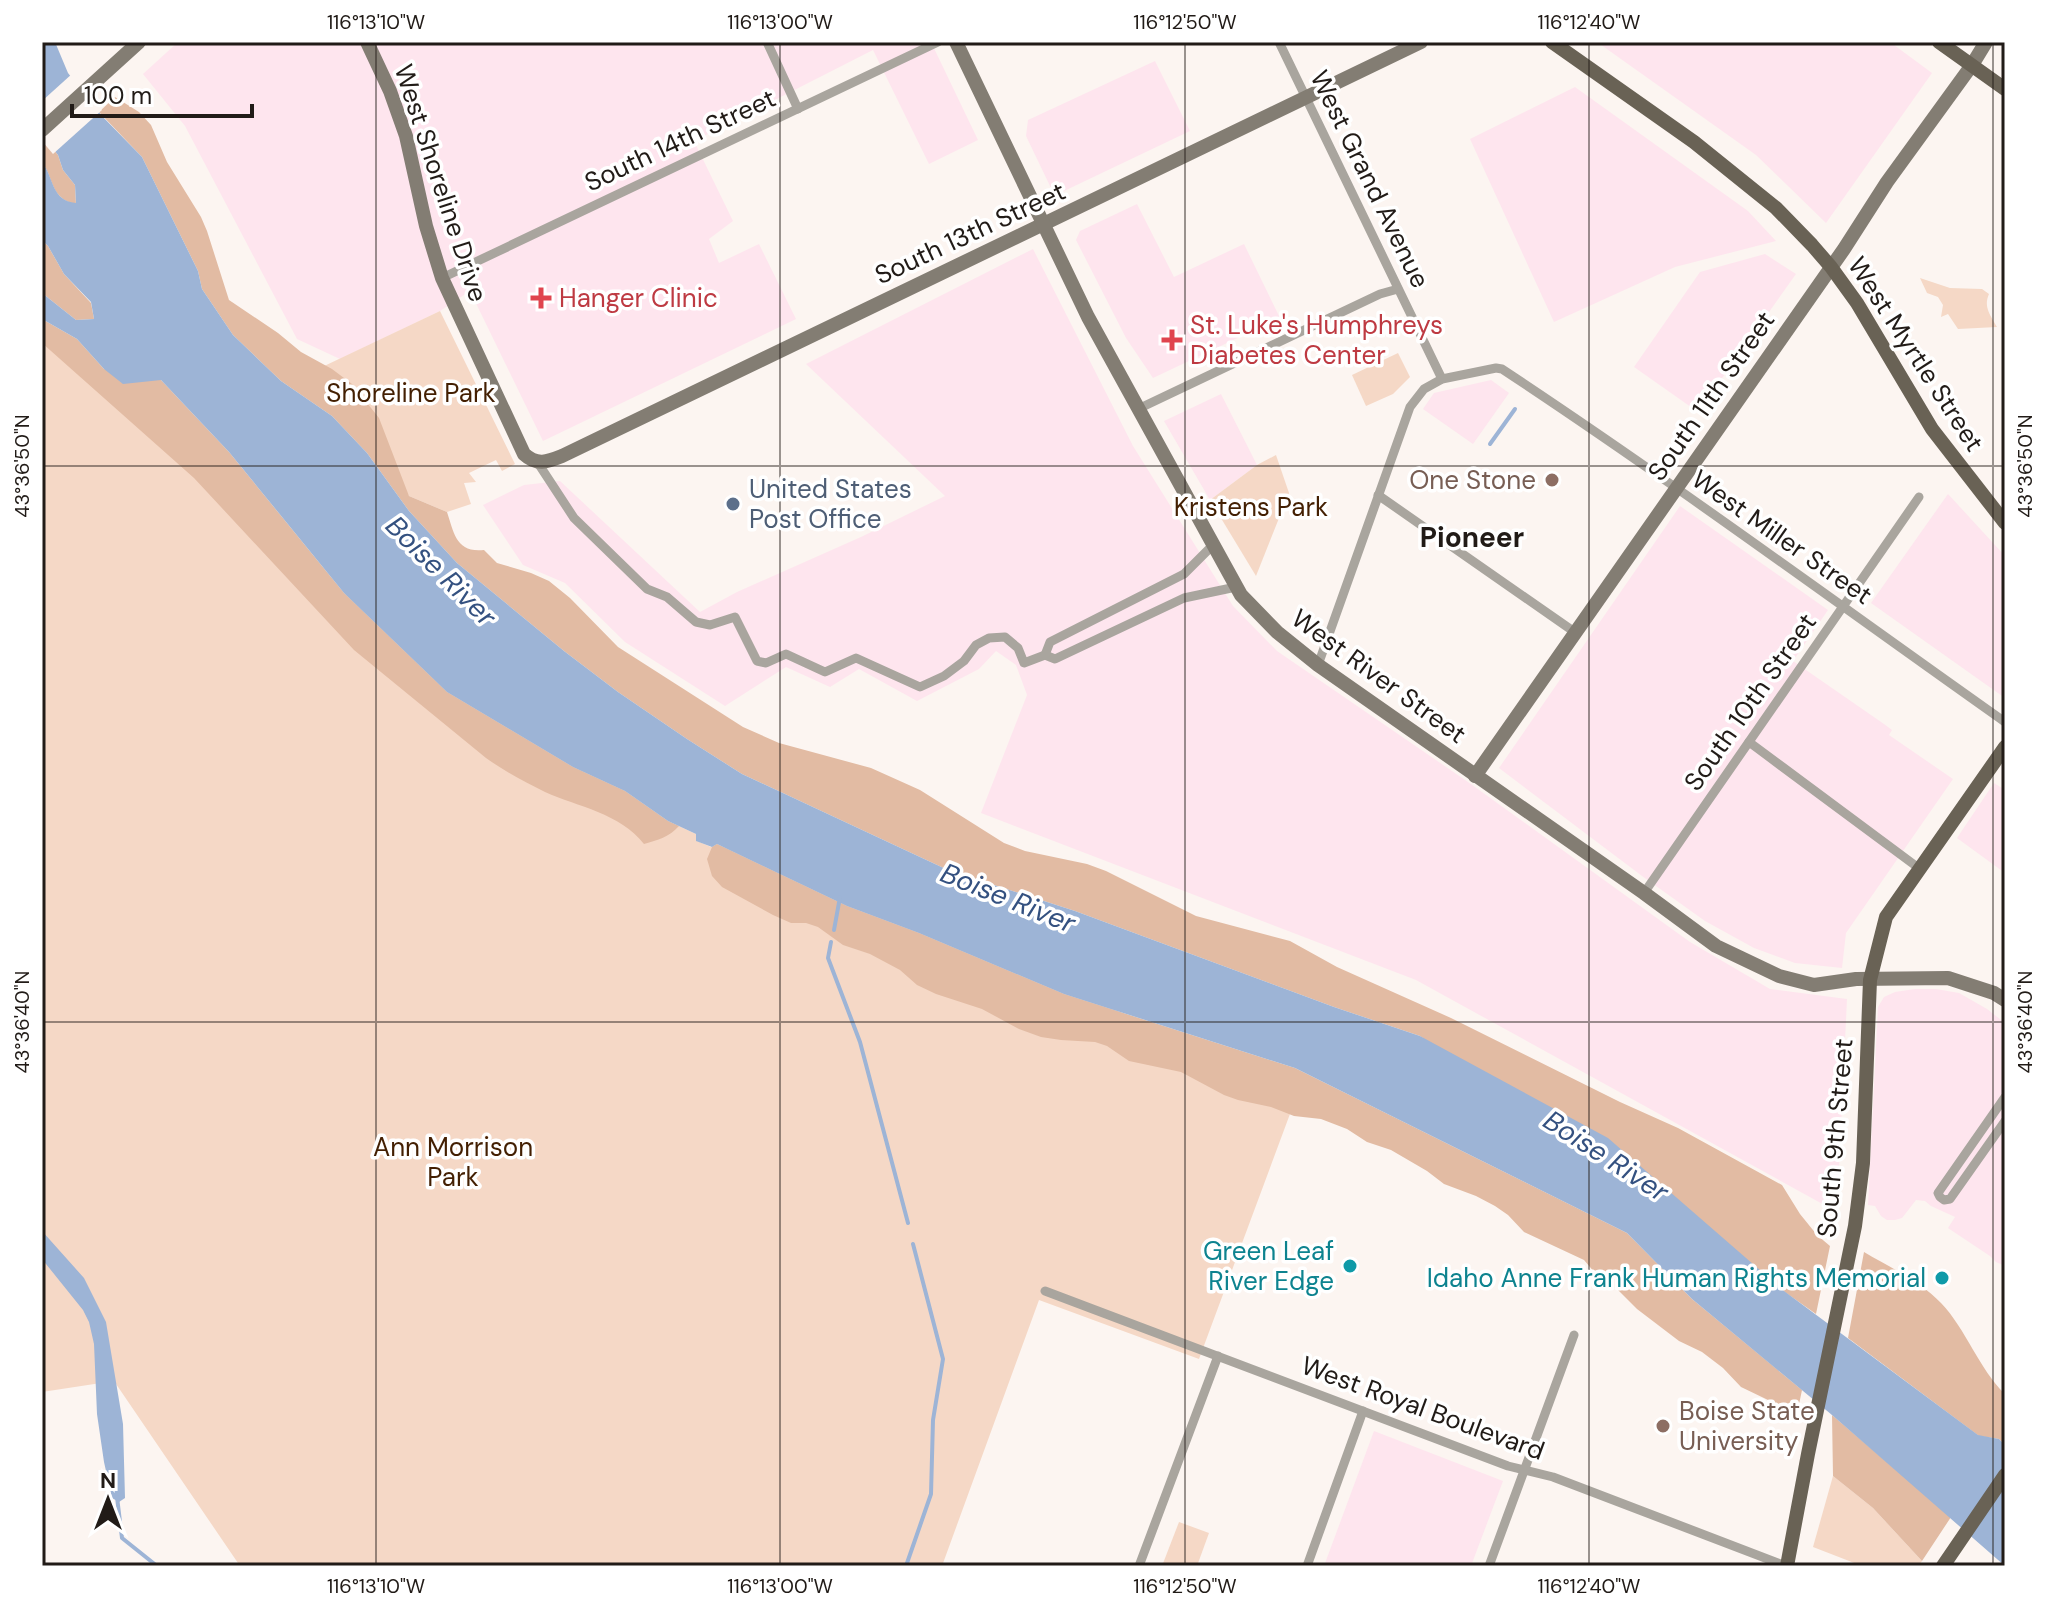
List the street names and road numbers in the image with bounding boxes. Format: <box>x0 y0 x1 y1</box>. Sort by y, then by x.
street label: West Shoreline Drive <box>387 60 495 306</box>
street label: West Grand Avenue <box>1303 65 1437 293</box>
street label: South 14th Street <box>579 81 781 199</box>
street label: South 13th Street <box>869 174 1071 292</box>
street label: West Myrtle Street <box>1840 250 1992 458</box>
street label: South 11th Street <box>1640 305 1782 487</box>
street label: West Miller Street <box>1685 462 1879 612</box>
street label: West River Street <box>1285 601 1473 751</box>
street label: South 10th Street <box>1676 607 1824 797</box>
street label: South 9th Street <box>1809 1037 1861 1239</box>
street label: West Royal Boulevard <box>1297 1348 1549 1468</box>

